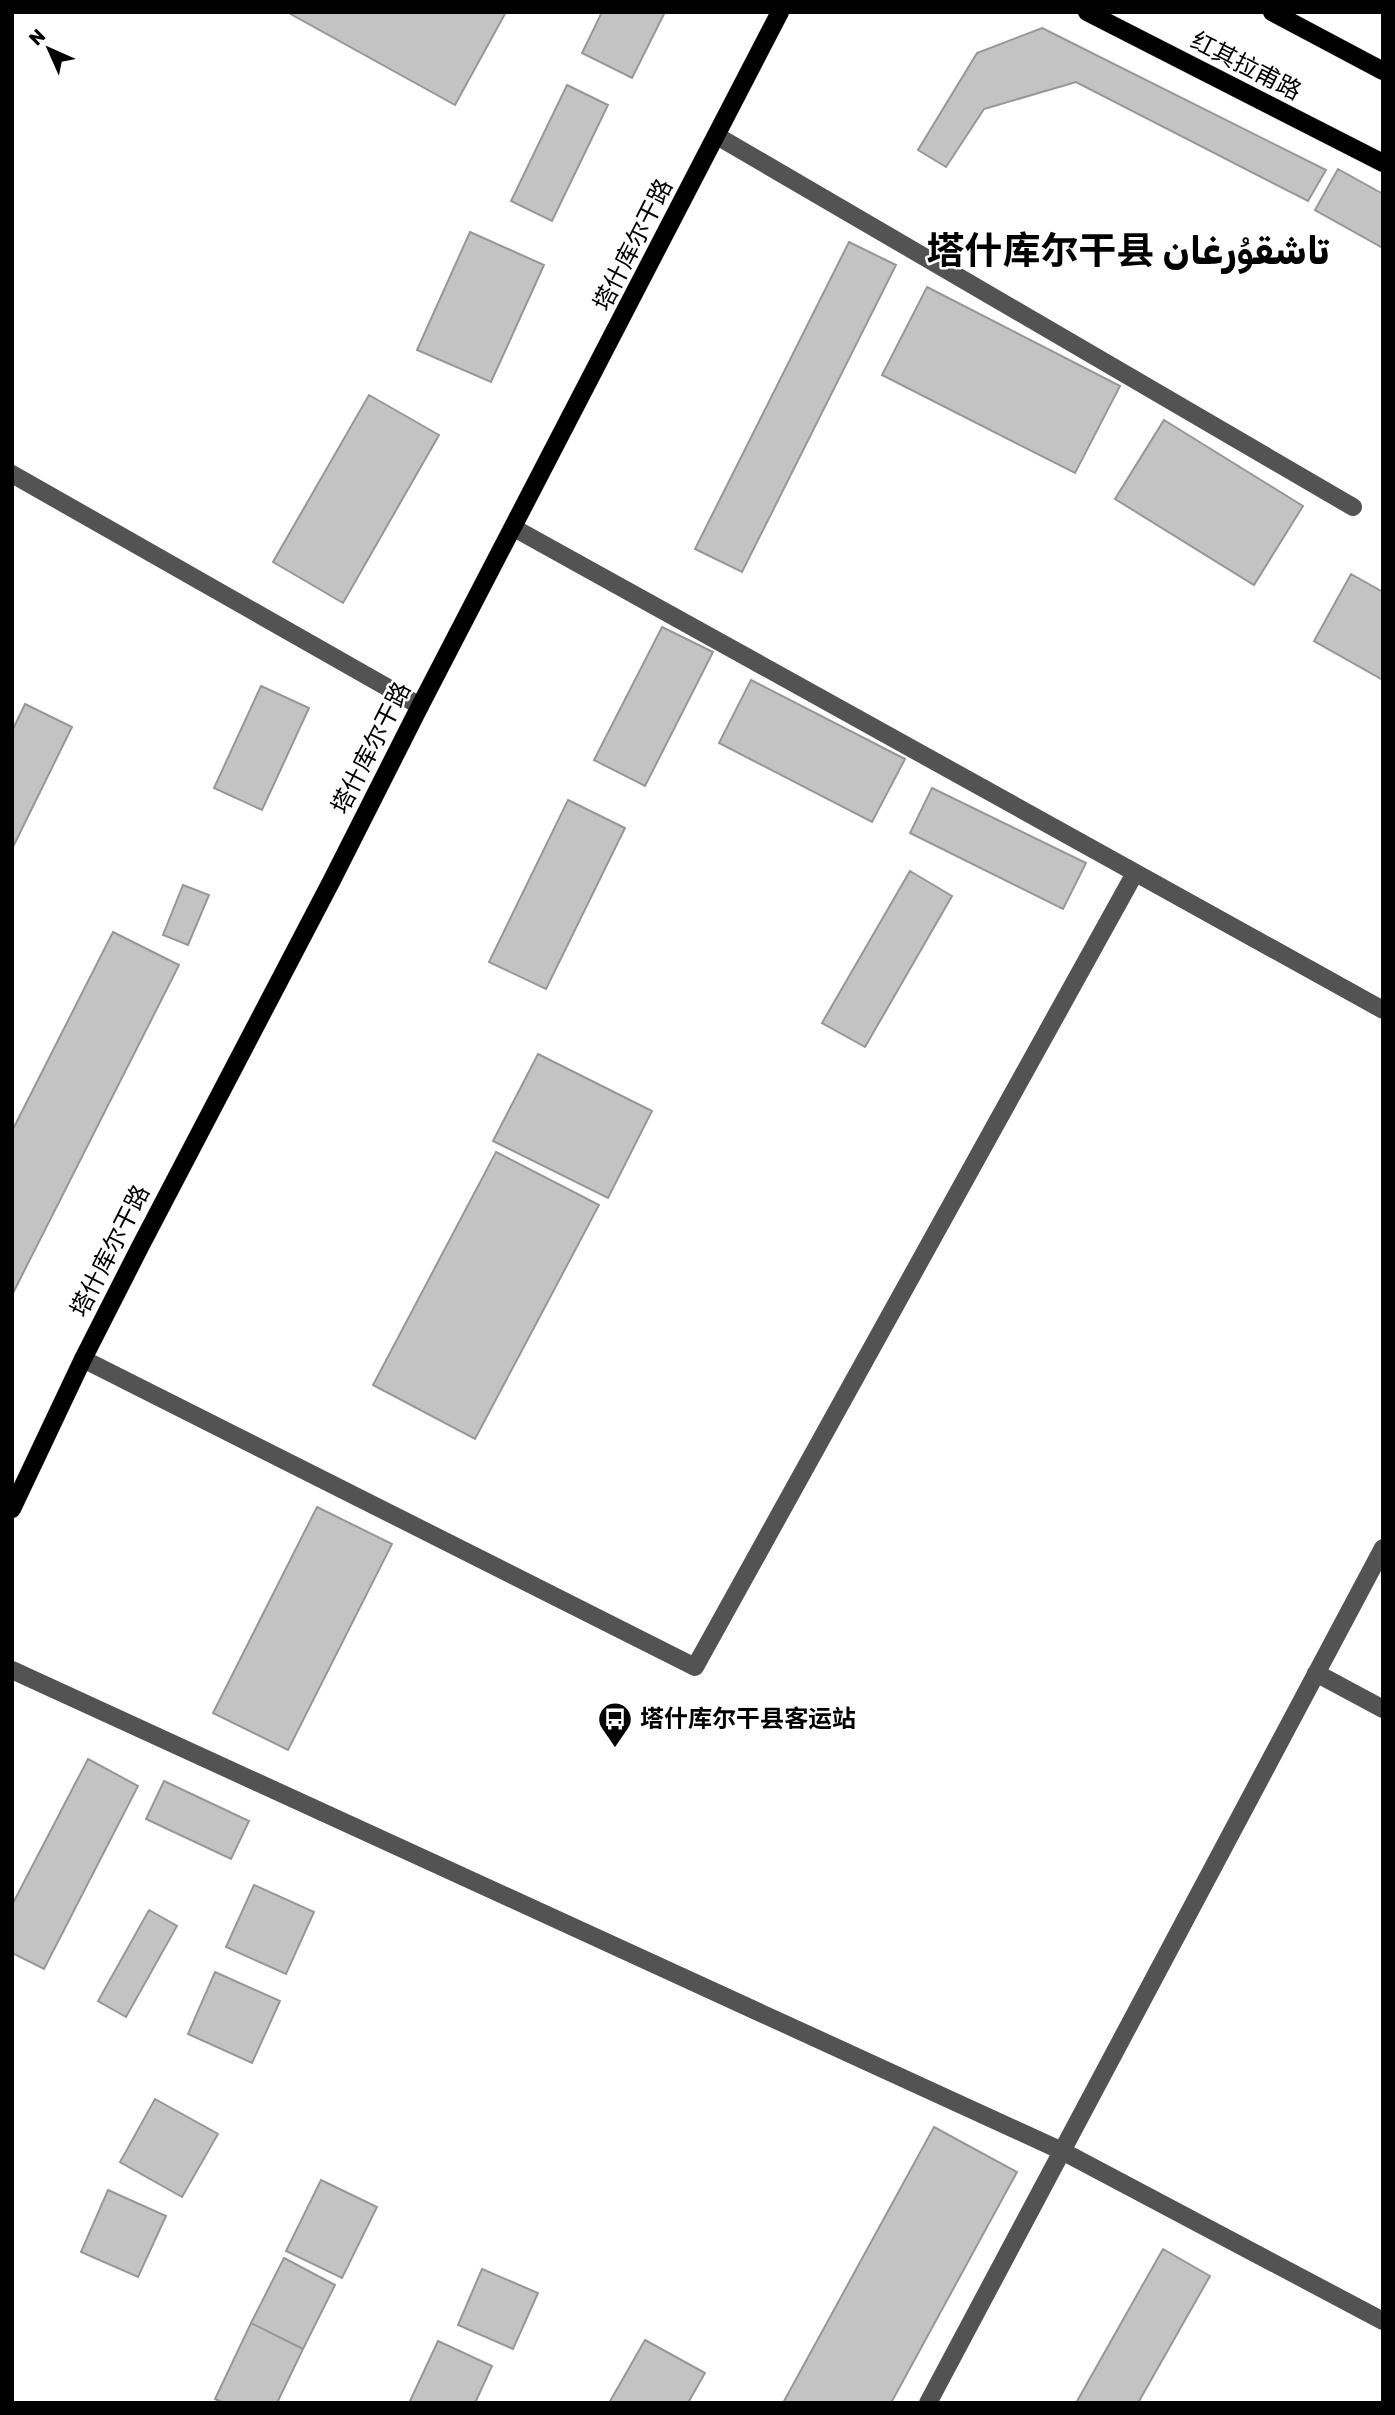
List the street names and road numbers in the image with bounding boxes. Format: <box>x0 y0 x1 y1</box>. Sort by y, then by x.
street label: 红其拉甫路 <box>1186 26 1306 106</box>
street label: 塔什库尔干路 <box>588 174 678 316</box>
street label: 塔什库尔干路 <box>326 677 416 819</box>
street label: 塔什库尔干路 <box>65 1180 155 1322</box>

